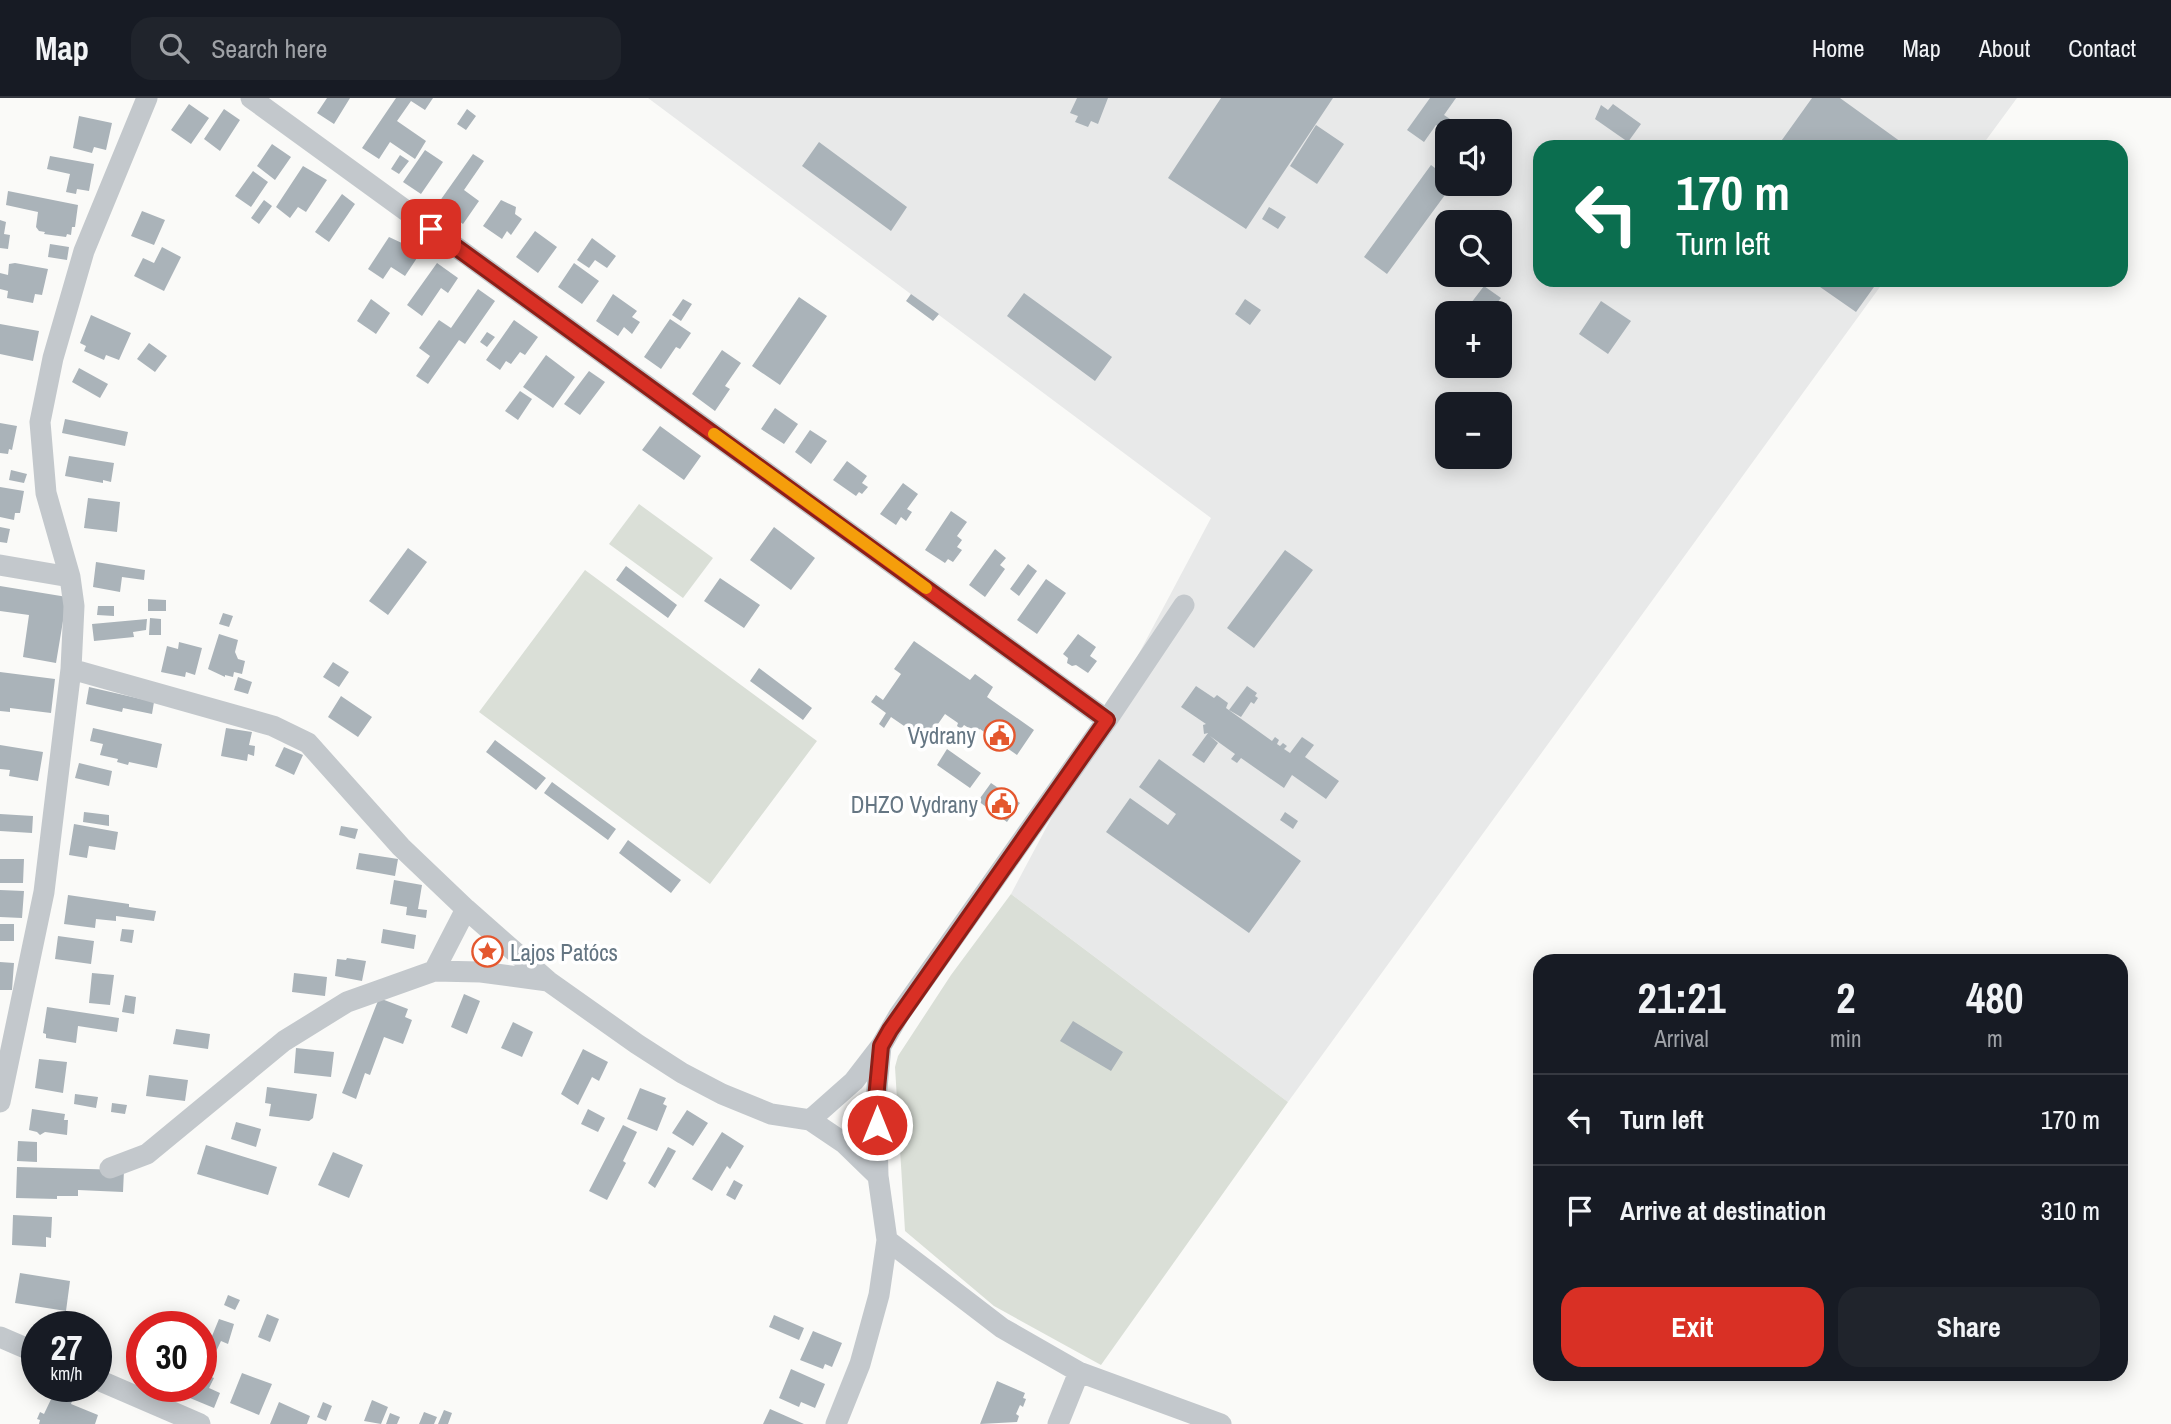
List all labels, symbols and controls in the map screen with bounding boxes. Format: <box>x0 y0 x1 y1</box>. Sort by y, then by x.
search box <box>131 17 621 80</box>
text: Map <box>35 26 89 70</box>
icon: search <box>155 29 193 67</box>
text: Search here <box>211 31 327 66</box>
text: Home <box>1812 32 1864 64</box>
text: Map <box>1902 32 1941 64</box>
text: About <box>1979 32 2030 64</box>
text: Contact <box>2068 32 2136 64</box>
map controls <box>1435 119 1512 469</box>
button: sound <box>1435 119 1512 196</box>
text: 170 m <box>1676 159 1790 225</box>
icon: left <box>1561 168 1652 259</box>
pin <box>401 199 461 259</box>
icon: arrive <box>412 210 450 248</box>
button: search <box>1435 210 1512 287</box>
text: Turn left <box>1676 222 1770 265</box>
button: + <box>1435 301 1512 378</box>
button: − <box>1435 392 1512 469</box>
public building icon: Vydrany <box>982 718 1016 752</box>
place label: Vydrany <box>908 720 977 751</box>
public building icon: DHZO Vydrany <box>984 787 1018 821</box>
place label: DHZO Vydrany <box>851 789 979 820</box>
place icon: Lajos Patócs <box>470 935 504 969</box>
place label: Lajos Patócs <box>510 937 618 968</box>
text: 21:21 <box>1638 970 1726 1026</box>
text: 2 <box>1836 970 1855 1026</box>
text: 480 <box>1966 970 2024 1026</box>
text: Arrival <box>1654 1023 1709 1054</box>
text: min <box>1830 1023 1862 1054</box>
text: m <box>1987 1023 2003 1054</box>
position arrow <box>840 1088 914 1162</box>
icon: left <box>1561 1101 1599 1139</box>
text: Turn left <box>1620 1102 1704 1137</box>
text: 170 m <box>2041 1102 2100 1137</box>
icon: arrive <box>1561 1192 1599 1230</box>
text: Arrive at destination <box>1620 1193 1826 1228</box>
text: 310 m <box>2041 1193 2100 1228</box>
button: Exit <box>1561 1287 1824 1367</box>
button: Share <box>1838 1287 2100 1367</box>
speed limit sign: 30 <box>126 1311 217 1402</box>
text: 27 <box>51 1324 82 1371</box>
text: km/h <box>51 1361 83 1386</box>

